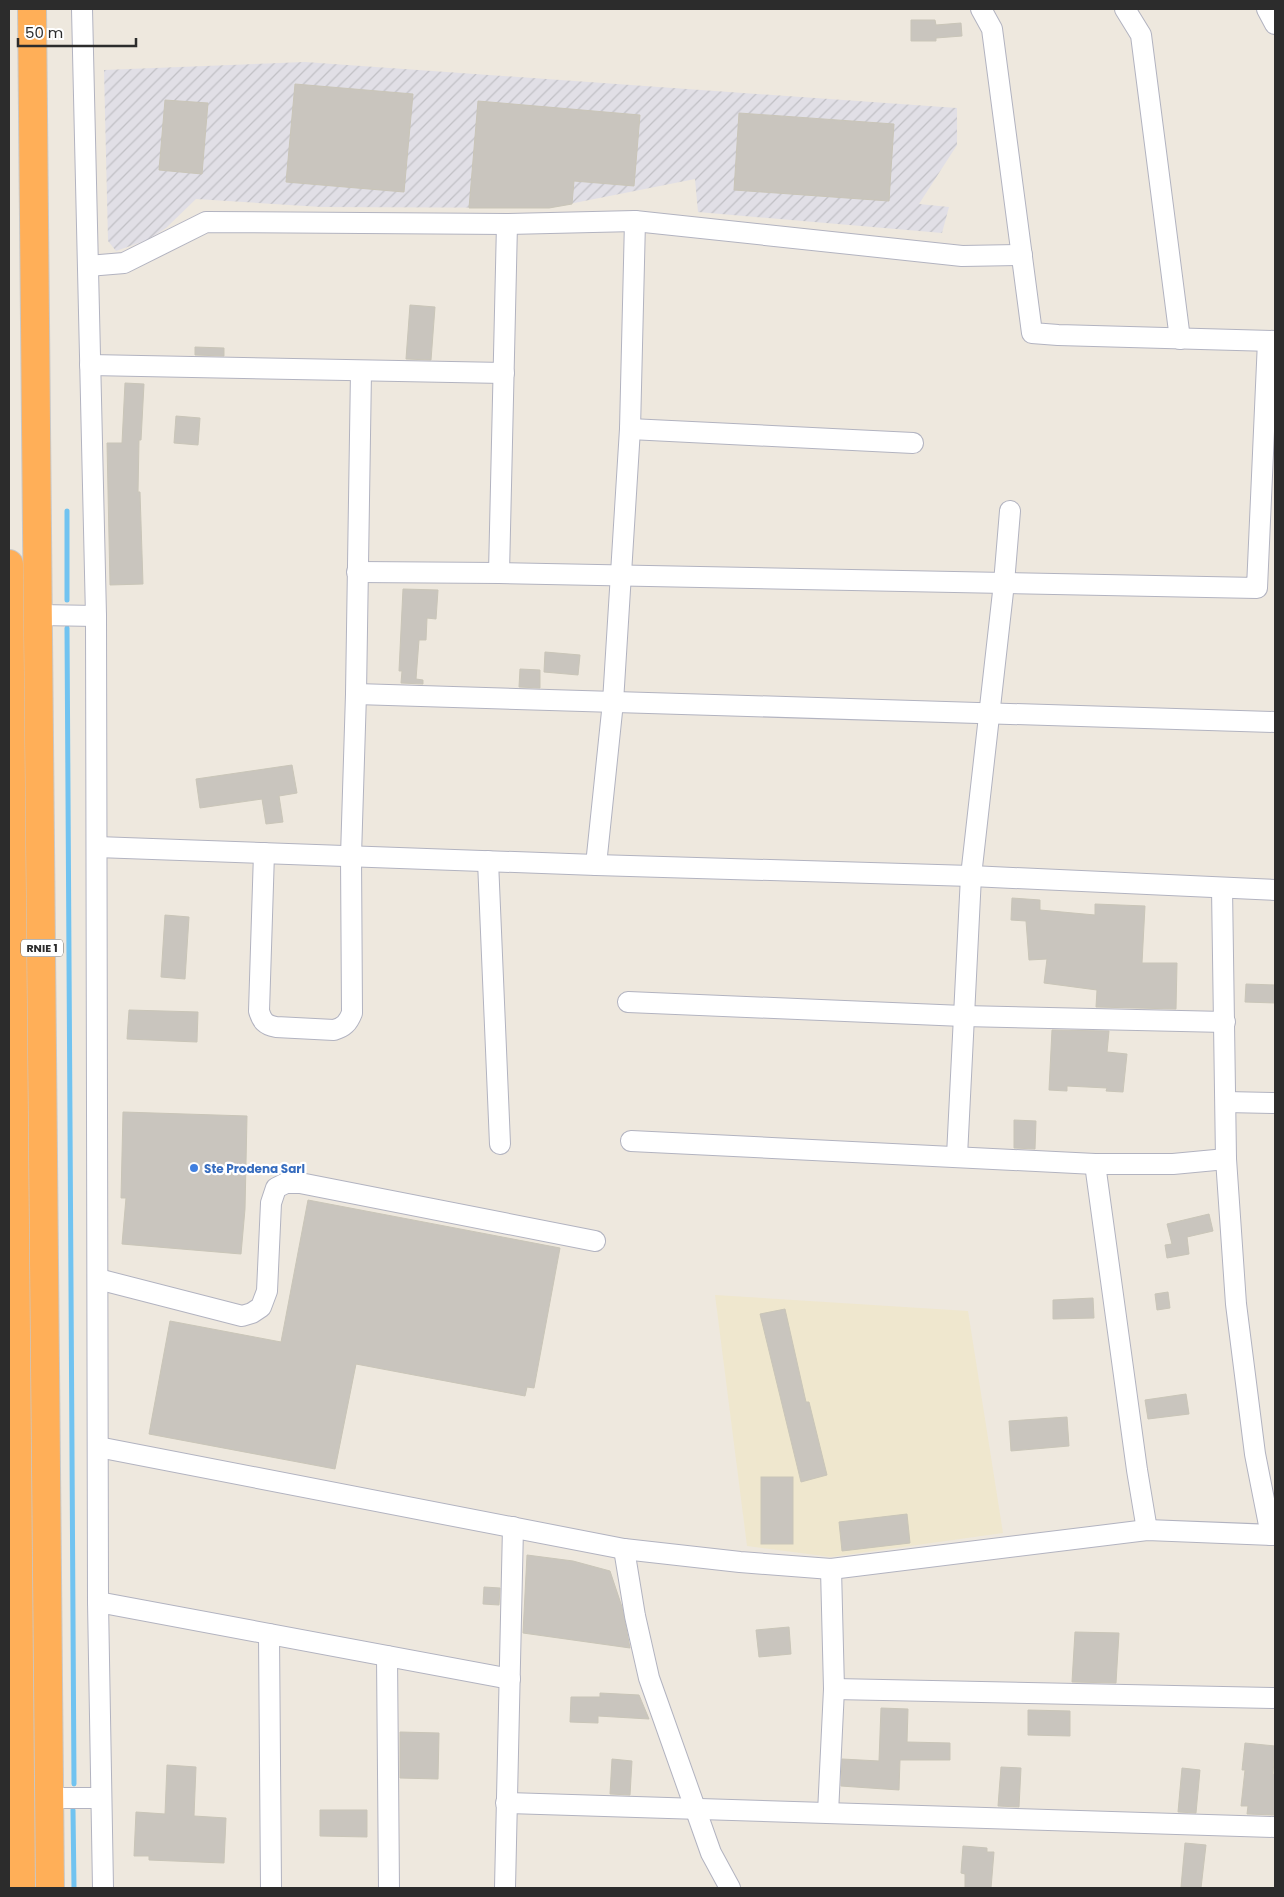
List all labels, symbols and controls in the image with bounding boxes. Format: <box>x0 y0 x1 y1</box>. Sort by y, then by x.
scale bar <box>18 15 135 47</box>
text: 50 m <box>25 22 63 43</box>
road number: RNIE 1 <box>21 940 63 956</box>
place label: Ste Prodena Sarl <box>204 1160 305 1177</box>
marker: Ste Prodena Sarl <box>188 1162 200 1174</box>

